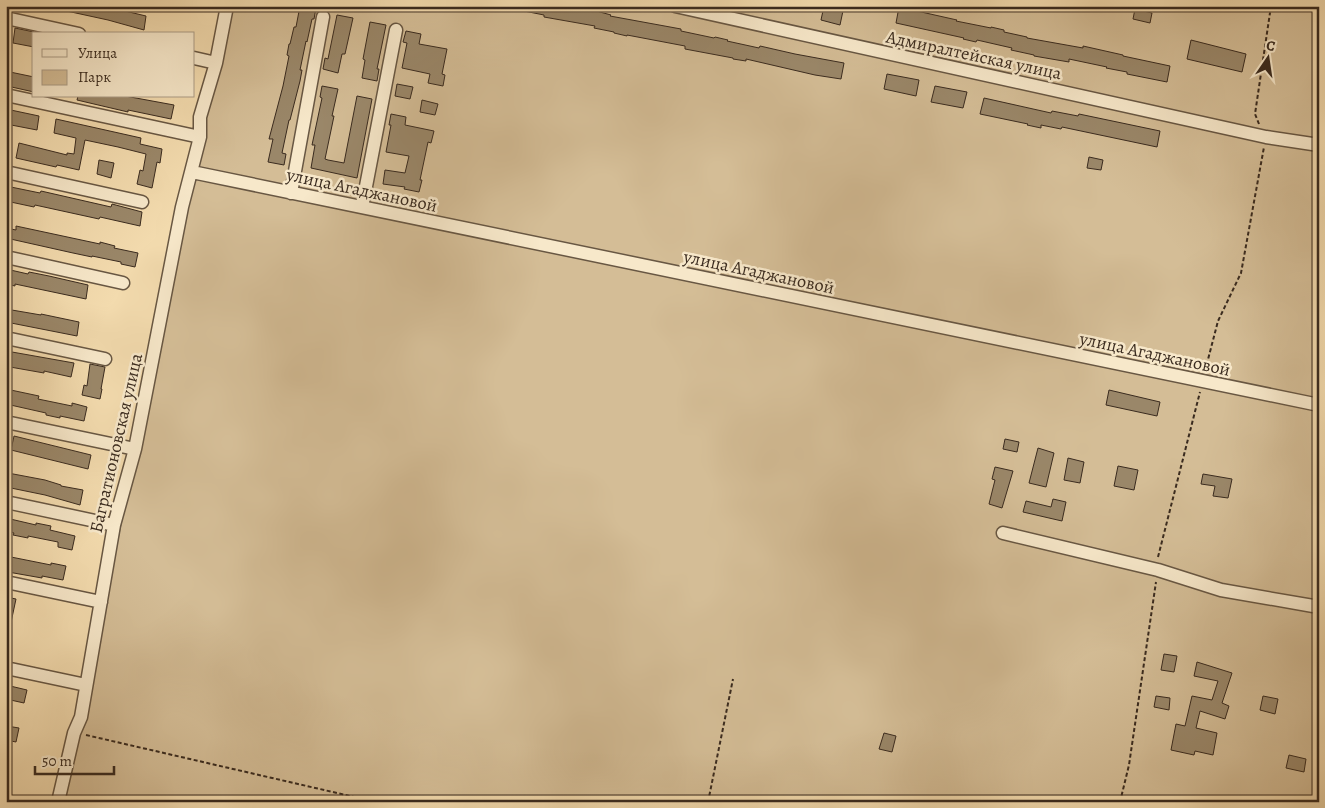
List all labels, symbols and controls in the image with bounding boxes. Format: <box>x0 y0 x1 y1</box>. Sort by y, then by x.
street label: Адмиралтейская улица <box>883 24 1065 85</box>
legend <box>32 32 195 98</box>
north arrow <box>1242 32 1292 82</box>
text: С <box>1264 36 1278 56</box>
text: Улица <box>78 43 117 63</box>
text: Парк <box>78 67 111 87</box>
street label: улица Агаджановой <box>283 162 440 218</box>
street label: улица Агаджановой <box>680 244 837 300</box>
street label: улица Агаджановой <box>1076 326 1233 382</box>
street label: Багратионовская улица <box>84 350 148 535</box>
scale bar <box>35 743 114 775</box>
text: 50 m <box>42 751 72 771</box>

